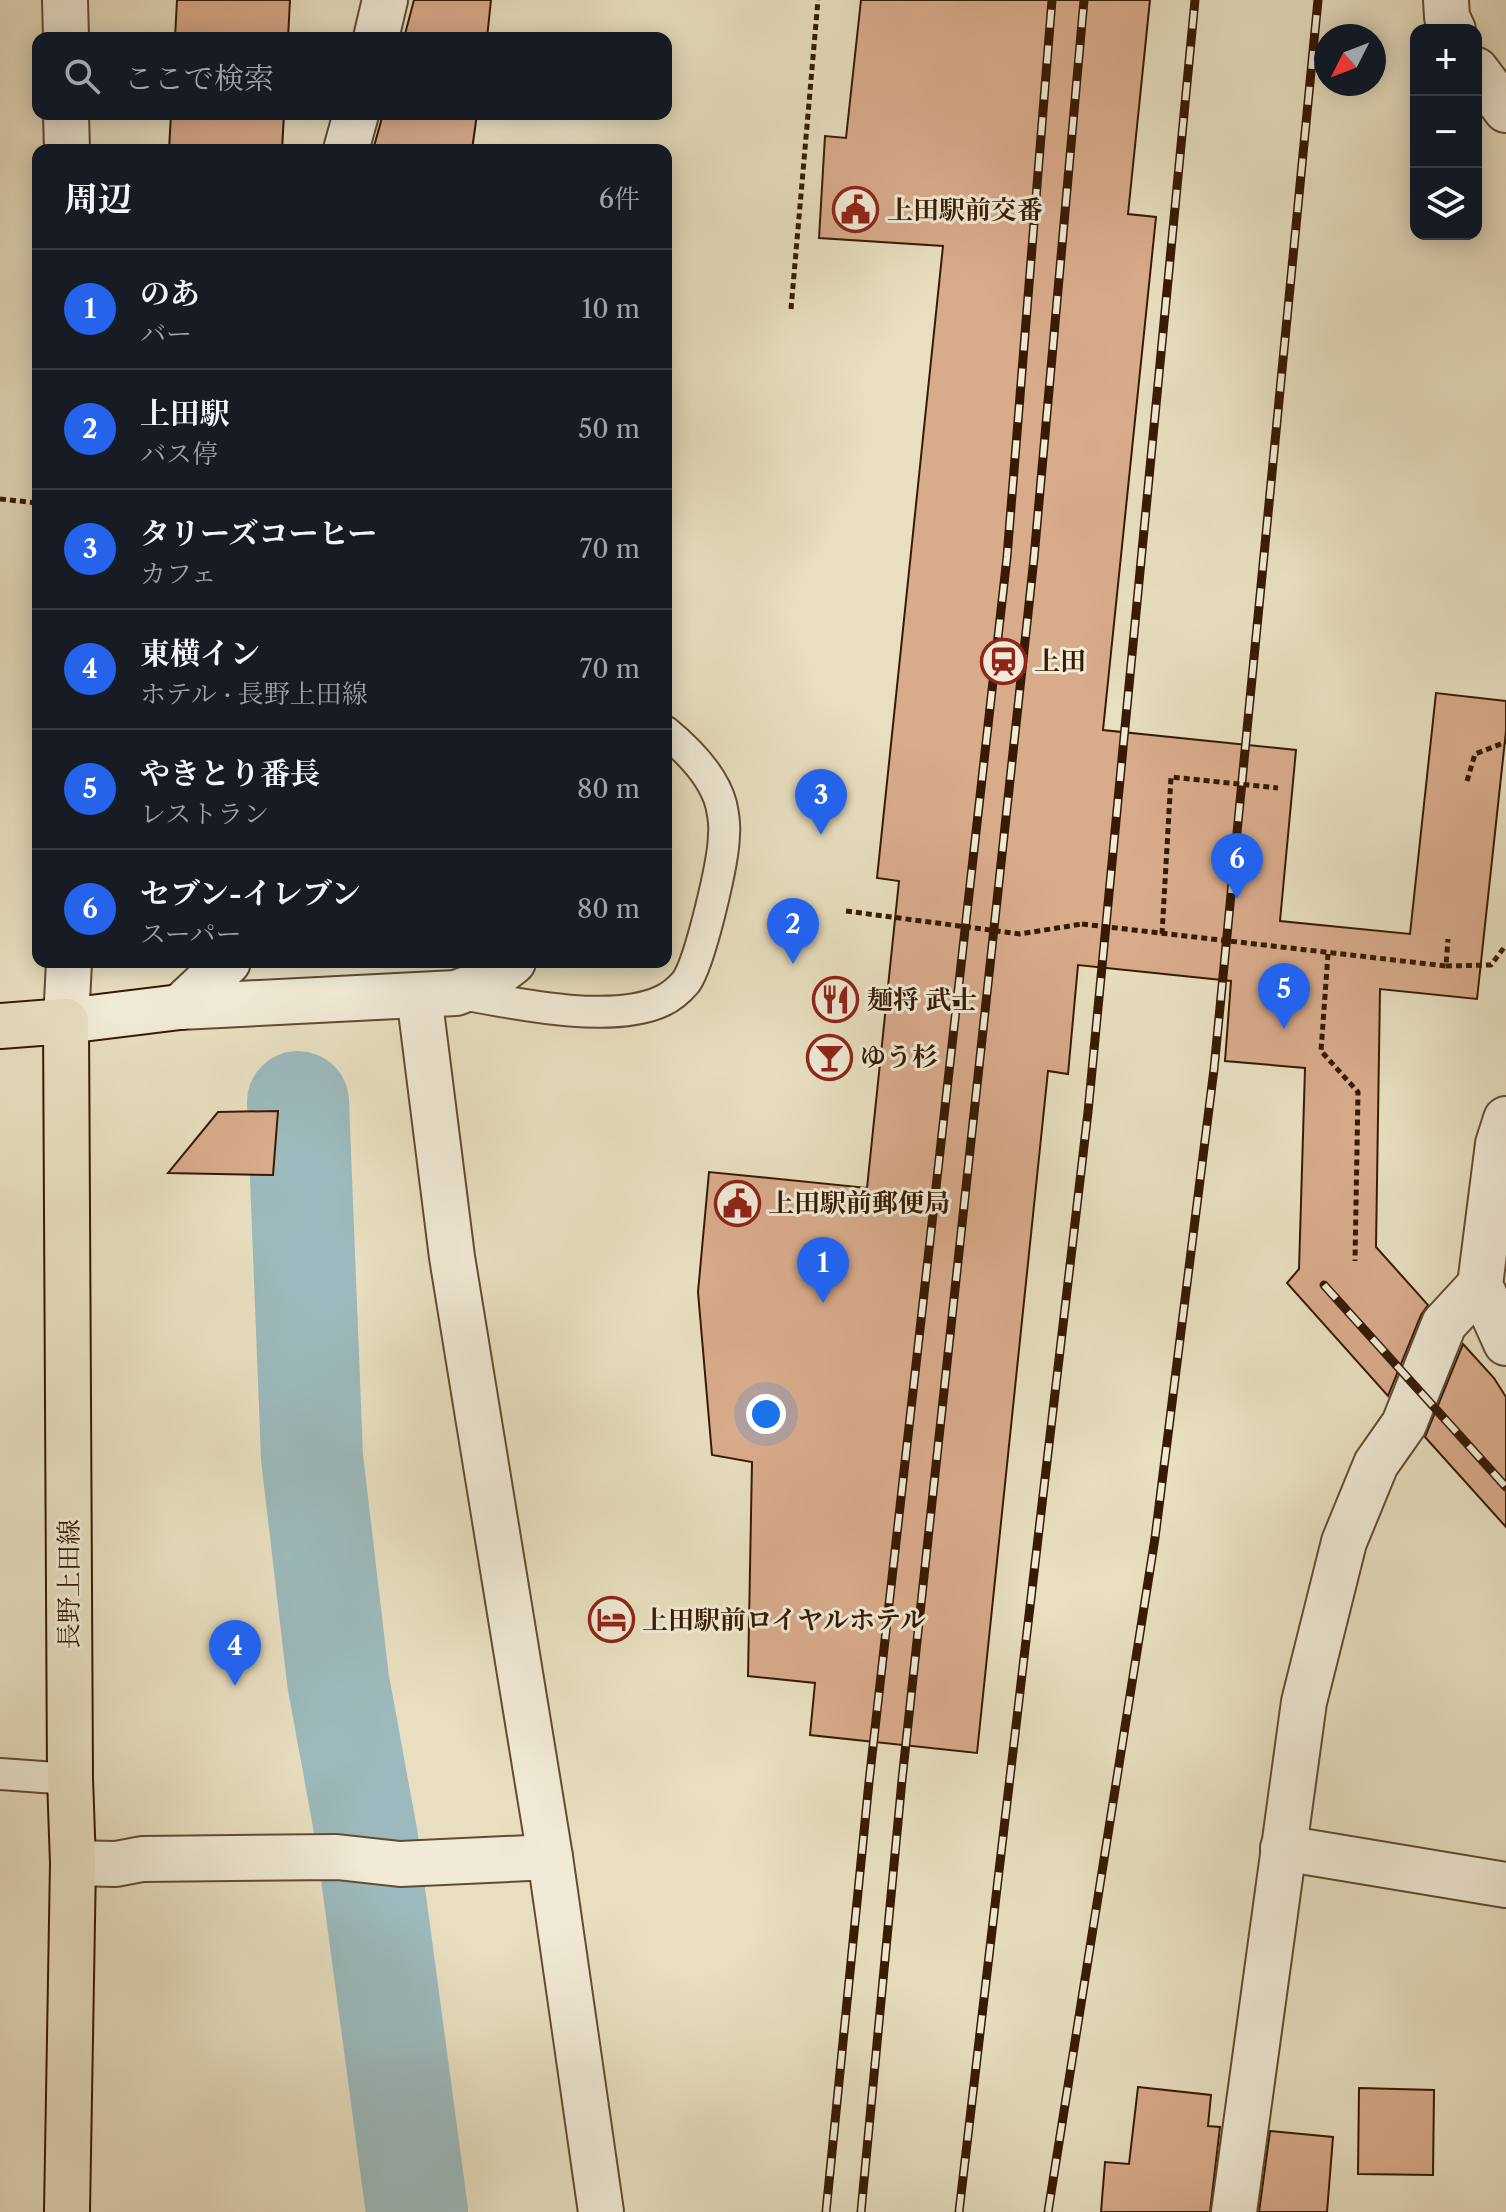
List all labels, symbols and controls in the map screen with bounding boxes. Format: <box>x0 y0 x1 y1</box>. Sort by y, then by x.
north arrow <box>1314 24 1386 96</box>
map controls <box>1410 24 1482 240</box>
button: + <box>1410 24 1482 96</box>
search box <box>32 32 672 120</box>
icon: search <box>60 54 104 98</box>
text: ここで検索 <box>124 60 274 97</box>
button: − <box>1410 96 1482 168</box>
button: layers <box>1410 168 1482 240</box>
text: 周辺 <box>64 178 132 220</box>
text: 6件 <box>599 183 640 215</box>
public building icon: 上田駅前交番 <box>832 186 880 234</box>
place label: 上田駅前交番 <box>887 194 1043 226</box>
text: のあ <box>140 275 200 312</box>
text: 1 <box>84 293 96 325</box>
text: 10 m <box>581 293 640 325</box>
text: バー <box>140 318 192 350</box>
text: 上田駅 <box>140 395 230 432</box>
text: 2 <box>82 413 98 445</box>
text: 50 m <box>578 413 640 445</box>
text: バス停 <box>140 438 218 470</box>
text: タリーズコーヒー <box>140 515 377 552</box>
text: 3 <box>83 533 97 565</box>
text: 70 m <box>580 533 640 565</box>
text: カフェ <box>140 558 217 590</box>
text: 東横イン <box>140 635 260 672</box>
station icon: 上田 <box>979 637 1027 685</box>
place label: 上田 <box>1034 645 1086 677</box>
text: 4 <box>82 653 98 685</box>
text: 70 m <box>580 653 640 685</box>
text: ホテル · 長野上田線 <box>140 678 368 710</box>
text: やきとり番長 <box>140 755 320 792</box>
pin: 3 <box>795 769 847 835</box>
text: 5 <box>83 773 97 805</box>
text: 80 m <box>577 773 640 805</box>
text: レストラン <box>140 798 269 830</box>
pin: 6 <box>1211 833 1263 899</box>
text: セブン-イレブン <box>140 875 361 912</box>
text: 6 <box>82 893 98 925</box>
text: 80 m <box>577 893 640 925</box>
pin: 2 <box>767 898 819 964</box>
text: スーパー <box>140 918 241 950</box>
pin: 5 <box>1258 963 1310 1029</box>
restaurant icon: 麺将 武士 <box>812 976 860 1024</box>
place label: 麺将 武士 <box>867 984 978 1016</box>
bar icon: ゆう杉 <box>805 1033 853 1081</box>
place label: ゆう杉 <box>860 1041 938 1073</box>
public building icon: 上田駅前郵便局 <box>713 1179 761 1227</box>
place label: 上田駅前郵便局 <box>768 1187 950 1219</box>
pin: 1 <box>797 1237 849 1303</box>
your location <box>746 1394 786 1434</box>
street label: 長野上田線 <box>53 1519 85 1649</box>
hotel icon: 上田駅前ロイヤルホテル <box>587 1596 635 1644</box>
place label: 上田駅前ロイヤルホテル <box>642 1604 926 1636</box>
pin: 4 <box>209 1620 261 1686</box>

